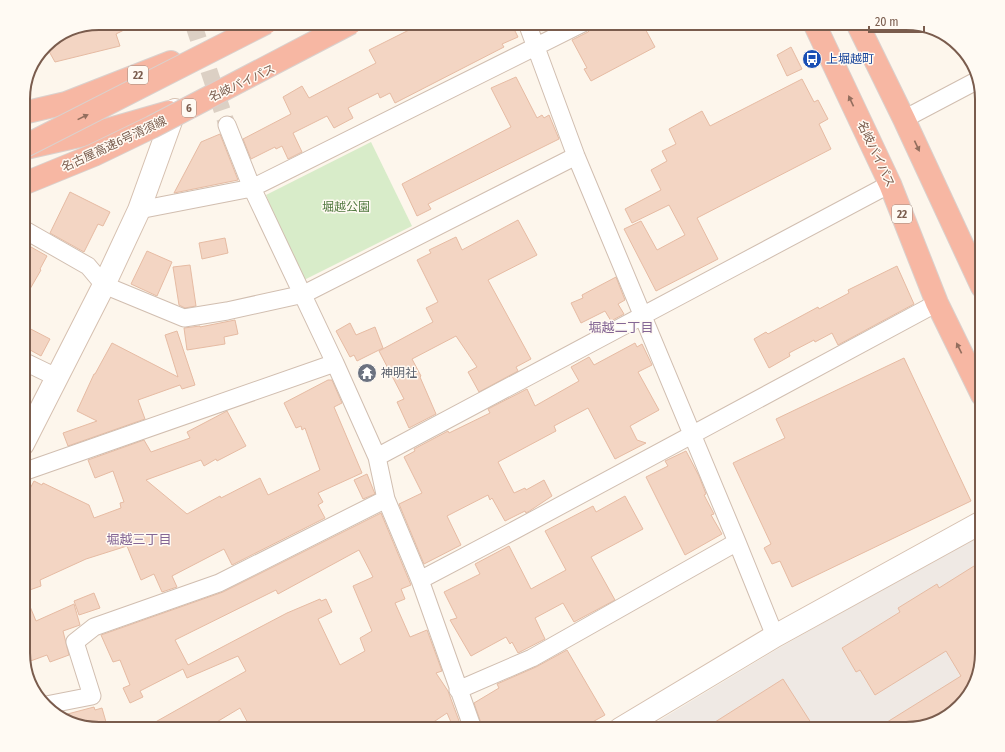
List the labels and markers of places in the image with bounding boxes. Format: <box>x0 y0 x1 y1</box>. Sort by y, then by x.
bus stop icon: 上堀越町 <box>801 48 823 70</box>
place label: 上堀越町 <box>826 52 874 66</box>
temple icon: 神明社 <box>356 362 378 384</box>
place label: 神明社 <box>381 366 417 380</box>

